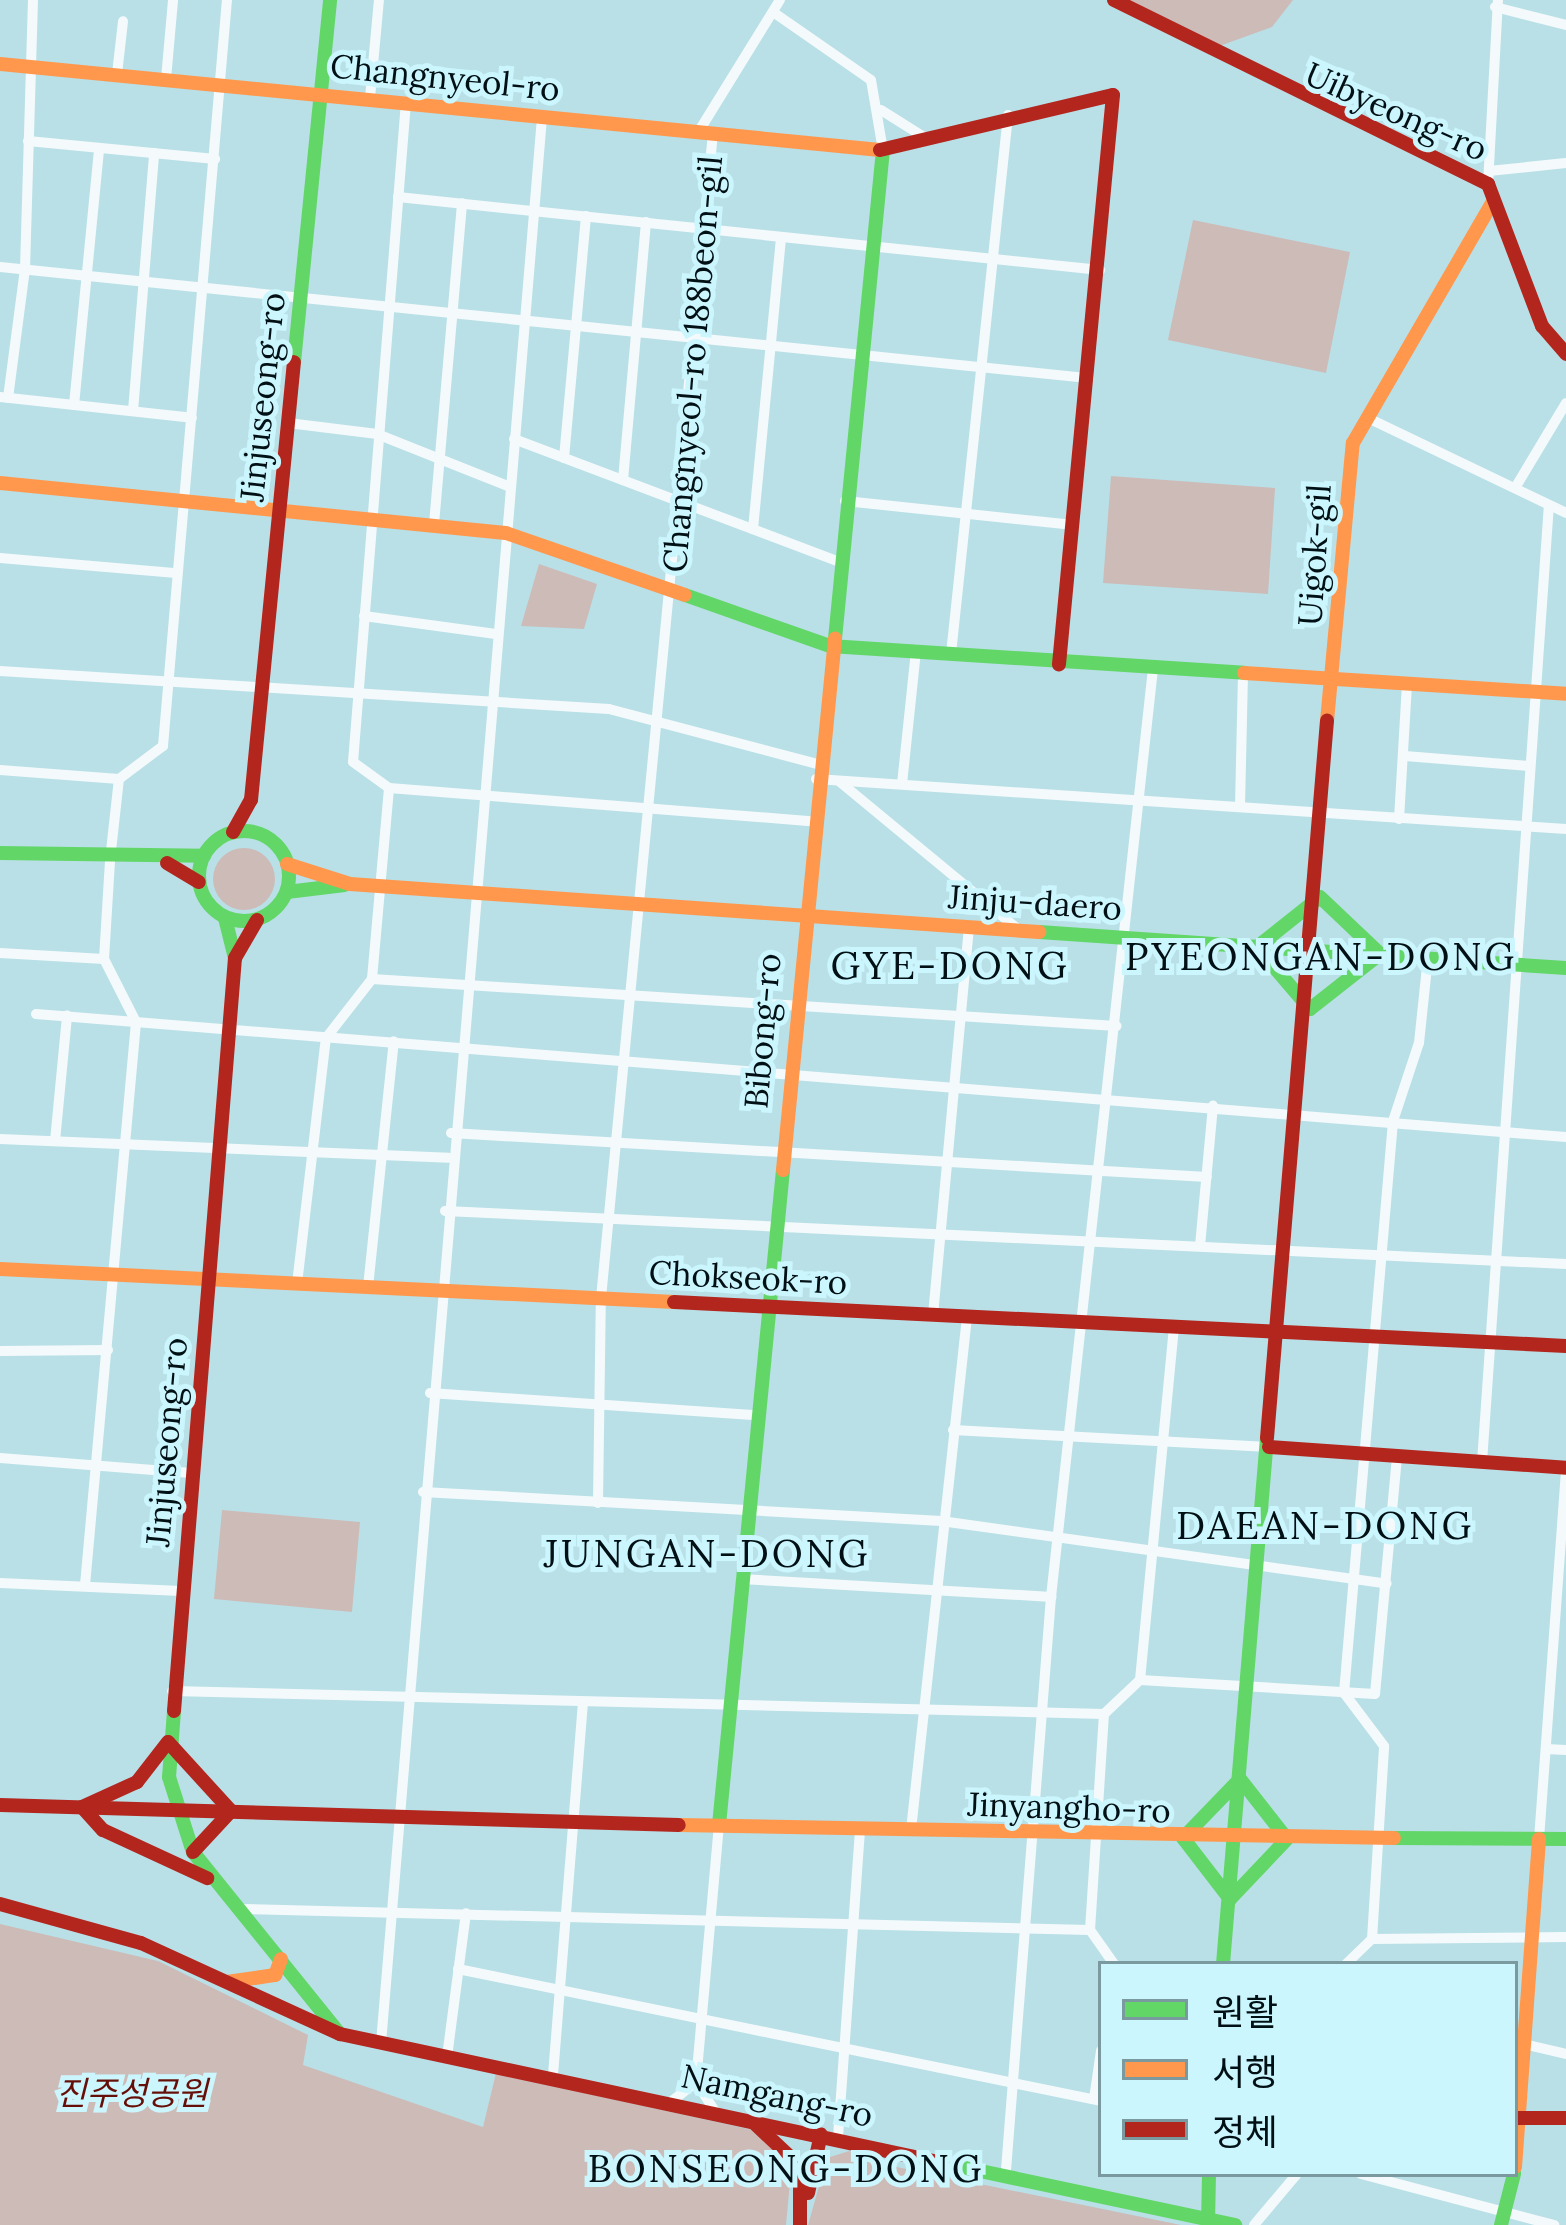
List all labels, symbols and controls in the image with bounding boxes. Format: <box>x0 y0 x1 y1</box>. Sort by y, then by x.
street label: Changnyeol-ro <box>328 46 562 110</box>
street label: Uibyeong-ro <box>1299 54 1493 170</box>
street label: Changnyeol-ro 188beon-gil <box>655 154 731 574</box>
street label: Jinjuseong-ro <box>232 291 294 503</box>
street label: Uigok-gil <box>1290 483 1340 627</box>
street label: Jinju-daero <box>947 877 1123 929</box>
district label: PYEONGAN-DONG <box>1125 933 1517 979</box>
district label: GYE-DONG <box>830 942 1070 988</box>
street label: Bibong-ro <box>736 952 790 1110</box>
street label: Chokseok-ro <box>648 1253 848 1303</box>
street label: Jinjuseong-ro <box>138 1336 196 1548</box>
district label: DAEAN-DONG <box>1176 1502 1474 1548</box>
district label: JUNGAN-DONG <box>543 1530 871 1576</box>
street label: Jinyangho-ro <box>967 1785 1171 1831</box>
legend <box>1098 1961 1518 2177</box>
text: 원활 <box>1212 1989 1278 2035</box>
text: 서행 <box>1212 2049 1278 2095</box>
street label: Namgang-ro <box>678 2056 876 2136</box>
park label: 진주성공원 <box>56 2074 208 2114</box>
text: 정체 <box>1212 2109 1278 2155</box>
district label: BONSEONG-DONG <box>587 2145 985 2191</box>

